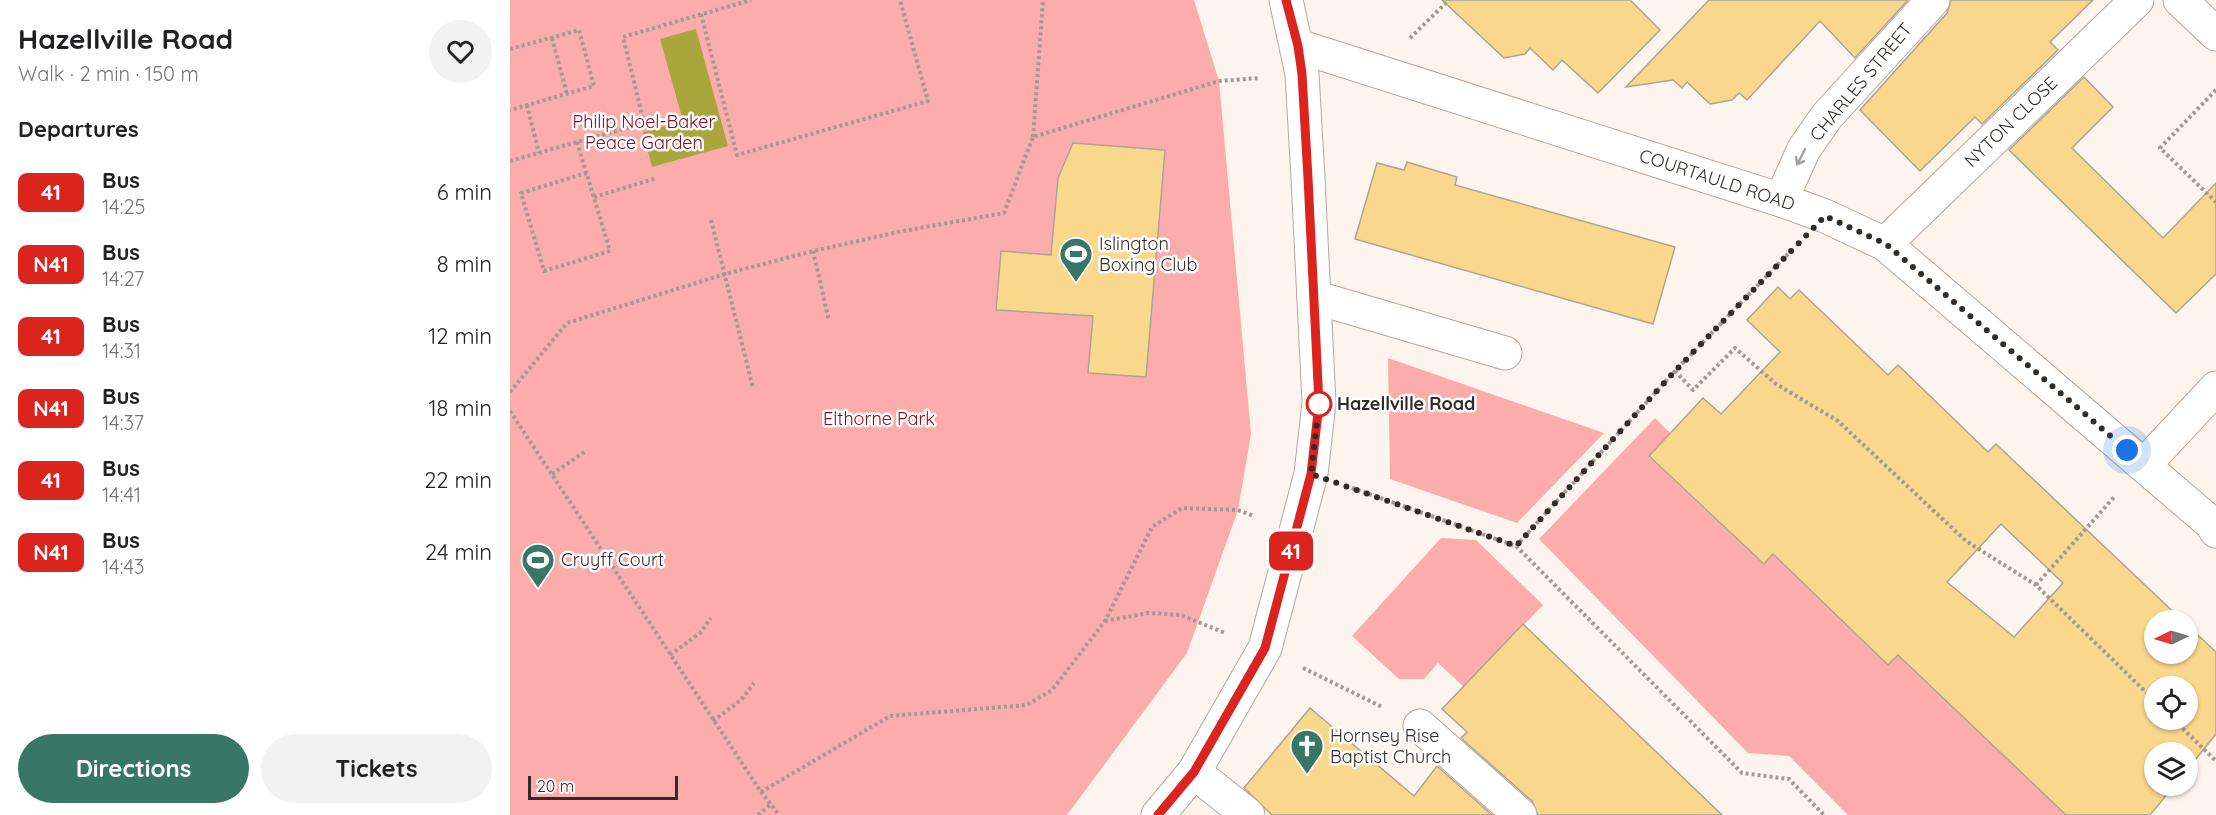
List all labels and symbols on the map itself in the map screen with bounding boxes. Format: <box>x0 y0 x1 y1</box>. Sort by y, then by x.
street label: CHARLES STREET <box>1804 18 1917 146</box>
street label: NYTON CLOSE <box>1959 71 2062 172</box>
park label: Philip Noel-Baker Peace Garden <box>573 110 716 154</box>
street label: COURTAULD ROAD <box>1637 144 1798 216</box>
one-way arrow <box>1795 147 1806 165</box>
place label: Islington Boxing Club <box>1099 232 1198 276</box>
sports icon: Islington Boxing Club <box>1058 236 1094 283</box>
marker: Hazellville Road <box>1306 391 1332 417</box>
place label: Hazellville Road <box>1337 392 1475 415</box>
park label: Elthorne Park <box>823 407 935 430</box>
your location <box>2112 435 2142 465</box>
line badge: 41 <box>1264 532 1318 570</box>
sports icon: Cruyff Court <box>520 542 556 589</box>
place label: Cruyff Court <box>561 548 664 571</box>
north arrow <box>2144 610 2198 664</box>
place label: Hornsey Rise Baptist Church <box>1330 724 1451 768</box>
church icon: Hornsey Rise Baptist Church <box>1289 728 1325 775</box>
scale bar <box>528 773 678 800</box>

